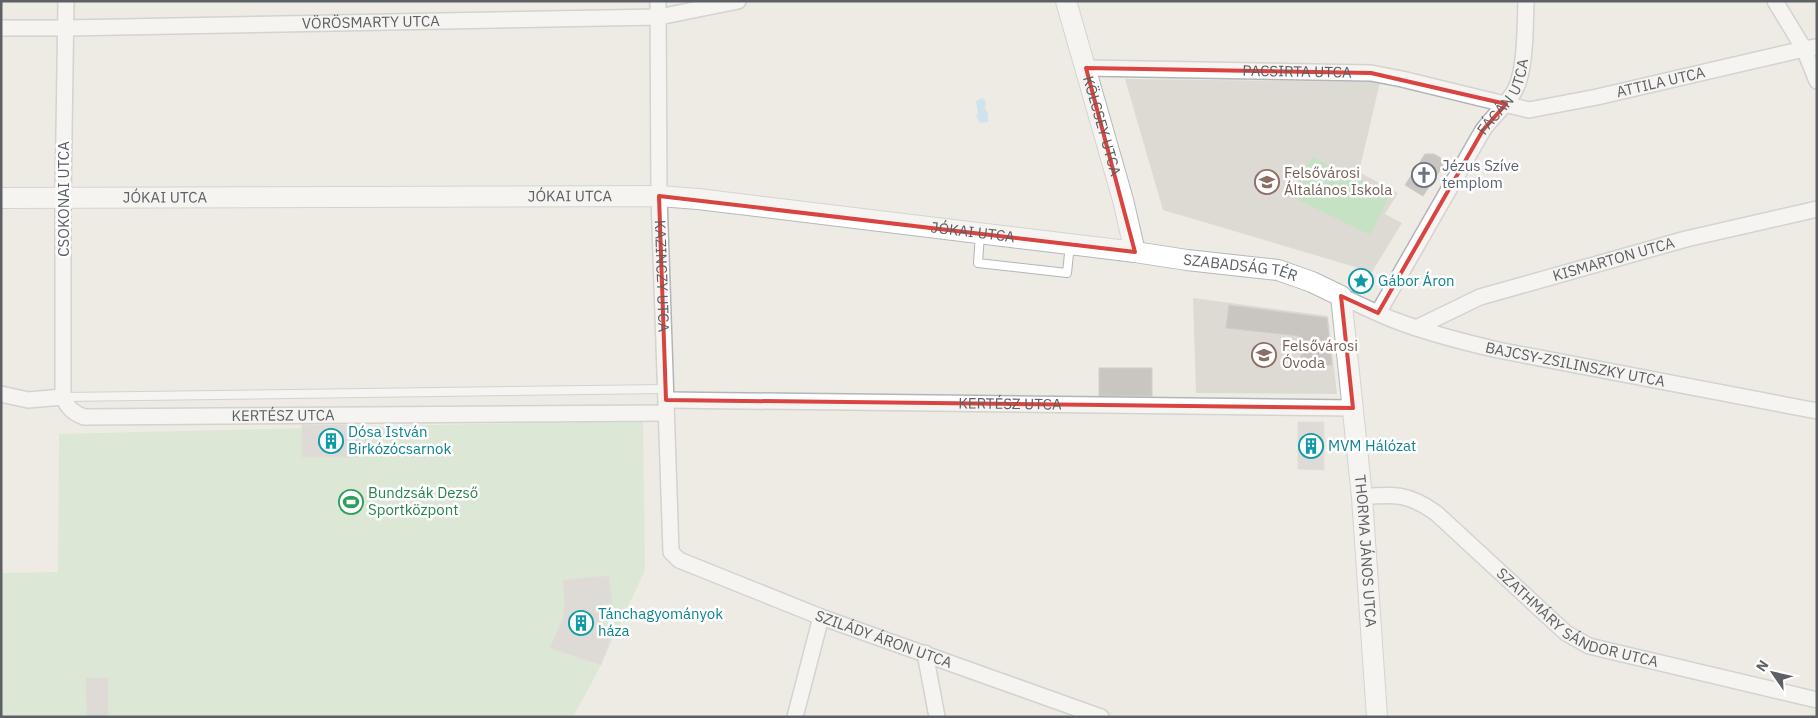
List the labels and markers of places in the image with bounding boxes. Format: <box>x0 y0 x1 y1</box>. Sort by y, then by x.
place label: Jézus Szíve templom <box>1442 156 1519 192</box>
church icon: Jézus Szíve templom <box>1411 162 1437 188</box>
place label: Felsővárosi Általános Iskola <box>1284 163 1392 199</box>
school or university icon: Felsővárosi Általános Iskola <box>1254 169 1280 195</box>
place icon: Gábor Áron <box>1348 268 1374 294</box>
place label: Gábor Áron <box>1378 271 1455 290</box>
place label: Felsővárosi Óvoda <box>1282 336 1358 372</box>
school or university icon: Felsővárosi Óvoda <box>1251 342 1277 368</box>
place label: Dósa István Birkózócsarnok <box>348 422 452 458</box>
building icon: Dósa István Birkózócsarnok <box>318 428 344 454</box>
building icon: MVM Hálózat <box>1298 433 1324 459</box>
place label: MVM Hálózat <box>1328 436 1416 455</box>
place label: Bundzsák Dezső Sportközpont <box>368 483 478 519</box>
sports icon: Bundzsák Dezső Sportközpont <box>338 489 364 515</box>
place label: Tánchagyományok háza <box>598 604 723 640</box>
building icon: Tánchagyományok háza <box>568 610 594 636</box>

